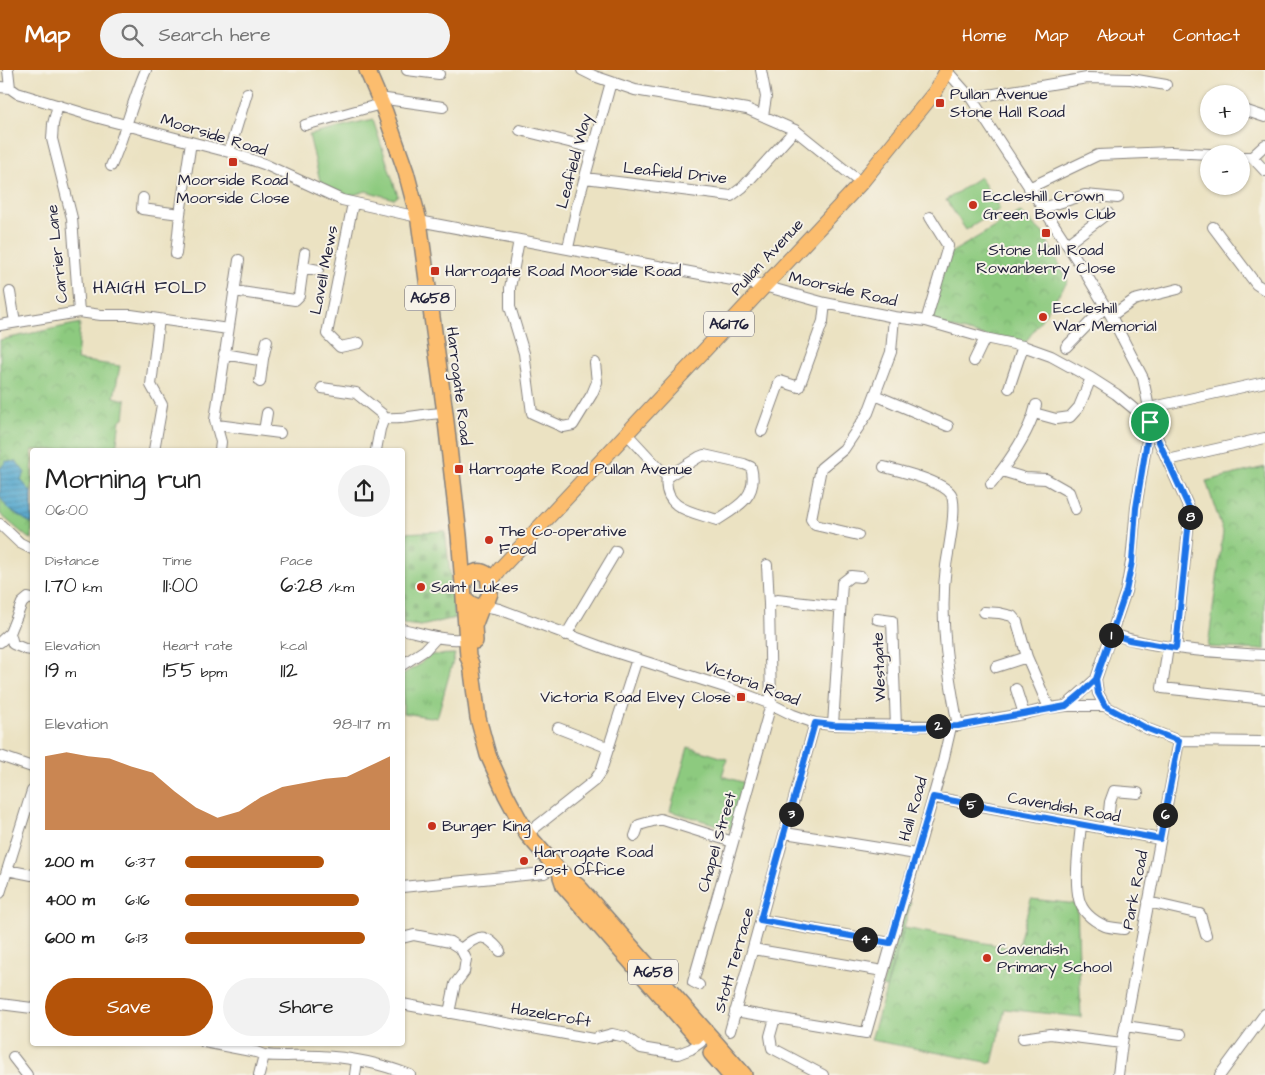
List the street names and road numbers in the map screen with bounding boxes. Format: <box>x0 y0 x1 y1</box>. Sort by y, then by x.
street label: Moorside Road <box>158 108 270 162</box>
street label: Leafield Way <box>551 111 598 211</box>
street label: Leafield Drive <box>622 157 728 189</box>
street label: Carrier Lane <box>41 203 73 305</box>
street label: Pullan Avenue <box>726 213 809 300</box>
street label: Lavell Mews <box>305 223 343 317</box>
street label: Moorside Road <box>787 266 899 312</box>
road number: A658 <box>405 286 455 310</box>
road number: A6176 <box>704 312 754 336</box>
street label: Harrogate Road <box>440 326 477 447</box>
street label: Westgate <box>867 631 892 702</box>
street label: Victoria Road <box>701 655 803 711</box>
street label: Hall Road <box>893 774 933 844</box>
street label: Cavendish Road <box>1006 786 1122 828</box>
street label: Chapel Street <box>692 789 742 895</box>
street label: Park Road <box>1117 849 1153 931</box>
street label: Stott Terrace <box>709 905 760 1015</box>
road number: A658 <box>628 960 678 984</box>
street label: Hazelcroft <box>509 997 593 1033</box>

